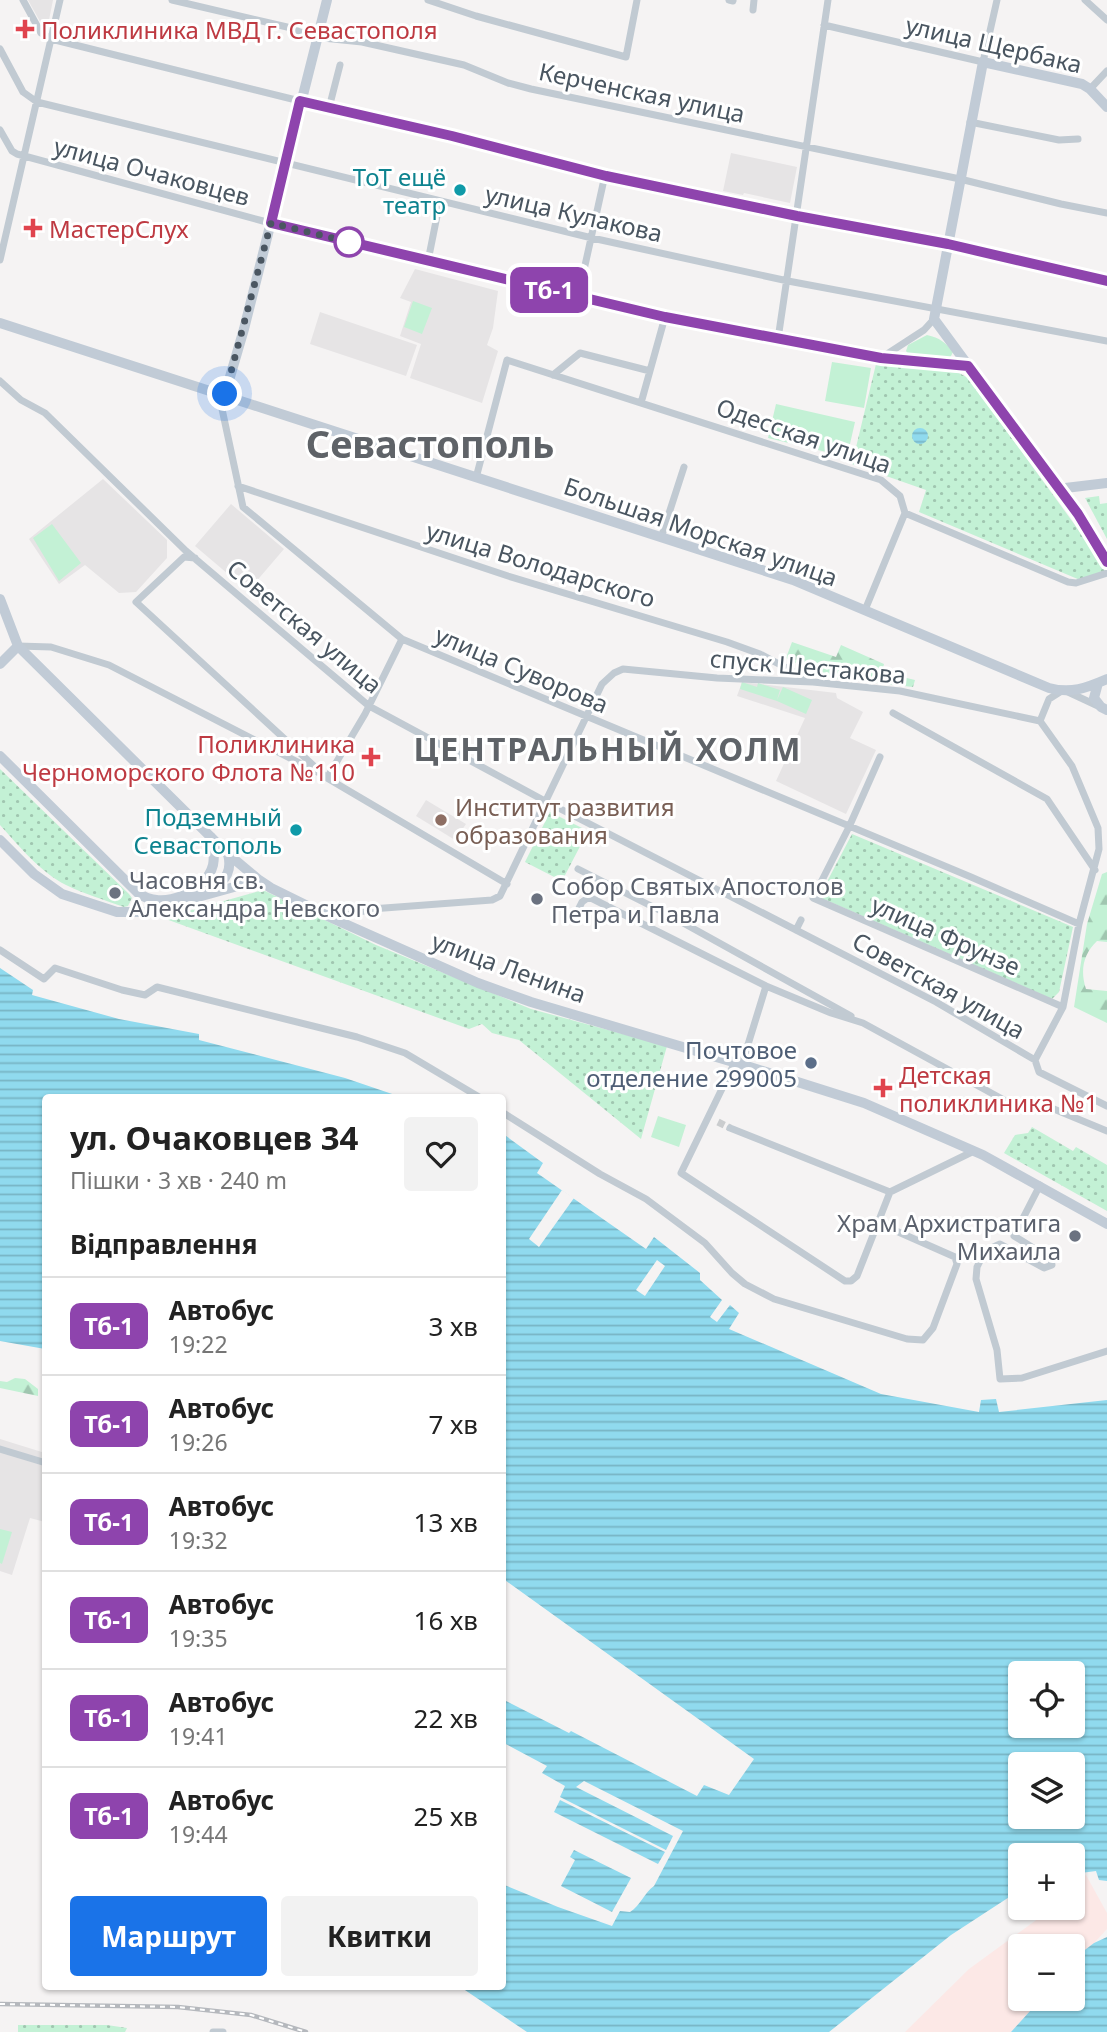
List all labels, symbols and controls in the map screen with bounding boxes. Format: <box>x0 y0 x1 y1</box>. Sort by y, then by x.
street label: улица Щербака <box>903 8 1085 80</box>
place label: Поликлиника МВД г. Севастополя <box>41 13 438 46</box>
marker: Поликлиника МВД г. Севастополя <box>15 19 35 39</box>
street label: Керченская улица <box>536 54 748 130</box>
street label: улица Очаковцев <box>50 129 254 213</box>
place label: ТоТ ещё театр <box>353 160 446 221</box>
street label: улица Кулакова <box>482 177 666 249</box>
marker: ТоТ ещё театр <box>452 182 468 198</box>
place label: МастерСлух <box>49 212 189 245</box>
marker: МастерСлух <box>23 218 43 238</box>
unlabelled marker <box>334 227 364 257</box>
line badge: Тб-1 <box>500 267 598 313</box>
text: Тб-1 <box>524 273 574 306</box>
your location <box>207 376 242 411</box>
street label: Одесская улица <box>712 390 896 480</box>
district label: Севастополь <box>306 417 554 469</box>
street label: Большая Морская улица <box>560 469 842 593</box>
street label: улица Володарского <box>423 513 659 615</box>
street label: Советская улица <box>221 551 389 701</box>
street label: улица Суворова <box>430 618 614 720</box>
street label: спуск Шестакова <box>709 641 907 691</box>
place label: Поликлиника Черноморского Флота №110 <box>22 727 355 788</box>
district label: ЦЕНТРАЛЬНЫЙ ХОЛМ <box>413 727 803 770</box>
marker: Поликлиника Черноморского Флота №110 <box>361 747 381 767</box>
place label: Институт развития образования <box>455 790 675 851</box>
place label: Подземный Севастополь <box>134 800 282 861</box>
marker: Институт развития образования <box>433 812 449 828</box>
marker: Подземный Севастополь <box>288 822 304 838</box>
place label: Часовня св. Александра Невского <box>129 863 380 924</box>
place label: Собор Святых Апостолов Петра и Павла <box>551 869 844 930</box>
marker: Часовня св. Александра Невского <box>107 885 123 901</box>
street label: улица Фрунзе <box>866 887 1026 983</box>
marker: Собор Святых Апостолов Петра и Павла <box>529 891 545 907</box>
street label: улица Ленина <box>427 924 591 1010</box>
street label: Советская улица <box>847 924 1031 1046</box>
place label: Почтовое отделение 299005 <box>586 1033 797 1094</box>
marker: Почтовое отделение 299005 <box>803 1055 819 1071</box>
place label: Детская поликлиника №1 <box>899 1058 1098 1119</box>
marker: Детская поликлиника №1 <box>873 1078 893 1098</box>
text: ул. Очаковцев 34 <box>70 1115 359 1160</box>
button: heart <box>404 1117 478 1191</box>
text: Пішки · 3 хв · 240 m <box>70 1164 287 1196</box>
place label: Храм Архистратига Михаила <box>837 1206 1061 1267</box>
text: Відправлення <box>70 1226 257 1262</box>
marker: Храм Архистратига Михаила <box>1067 1228 1083 1244</box>
text: Автобус <box>169 1292 274 1328</box>
text: 3 хв <box>428 1308 478 1344</box>
text: Тб-1 <box>84 1309 134 1342</box>
text: 19:22 <box>169 1328 228 1360</box>
text: Автобус <box>169 1390 274 1426</box>
text: 7 хв <box>428 1406 478 1442</box>
text: Тб-1 <box>84 1407 134 1440</box>
text: 19:26 <box>169 1426 228 1458</box>
text: Автобус <box>169 1488 274 1524</box>
text: 13 хв <box>414 1504 478 1540</box>
text: Тб-1 <box>84 1505 134 1538</box>
text: 19:32 <box>169 1524 228 1556</box>
text: Автобус <box>169 1586 274 1622</box>
text: 16 хв <box>414 1602 478 1638</box>
text: Тб-1 <box>84 1603 134 1636</box>
text: 19:35 <box>169 1622 228 1654</box>
map controls <box>1008 1661 1085 2011</box>
button: locate <box>1008 1661 1085 1738</box>
text: Автобус <box>169 1684 274 1720</box>
text: 22 хв <box>414 1700 478 1736</box>
text: Тб-1 <box>84 1701 134 1734</box>
text: 19:41 <box>169 1720 228 1752</box>
button: layers <box>1008 1752 1085 1829</box>
text: Автобус <box>169 1782 274 1818</box>
text: 25 хв <box>414 1798 478 1834</box>
text: Тб-1 <box>84 1799 134 1832</box>
text: 19:44 <box>169 1818 228 1850</box>
button: + <box>1008 1843 1085 1920</box>
button: Маршрут <box>70 1896 267 1976</box>
button: Квитки <box>281 1896 478 1976</box>
button: − <box>1008 1934 1085 2011</box>

